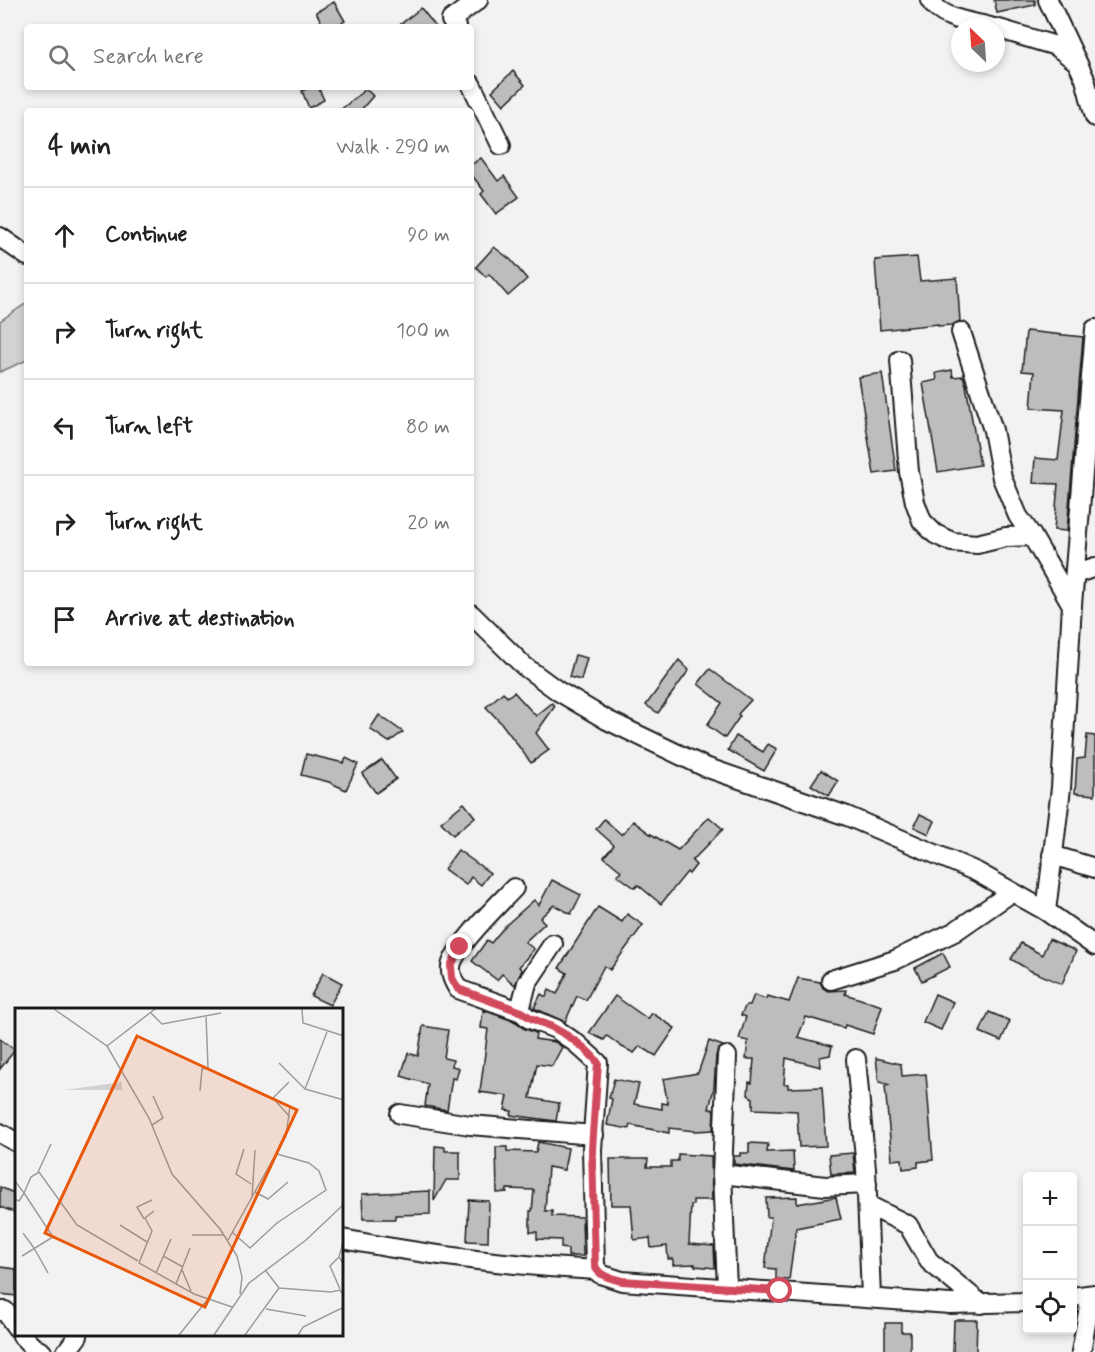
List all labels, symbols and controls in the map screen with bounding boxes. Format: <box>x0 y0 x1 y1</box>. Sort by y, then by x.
north arrow <box>951 18 1005 72</box>
search box <box>24 24 474 90</box>
icon: search <box>45 41 78 74</box>
text: Search here <box>93 43 204 71</box>
text: 4 min <box>48 130 111 164</box>
text: Walk · 290 m <box>336 134 450 161</box>
icon: ahead <box>48 219 81 252</box>
text: Continue <box>105 221 187 249</box>
text: 90 m <box>407 222 450 249</box>
icon: right <box>48 315 81 348</box>
text: Turn right <box>105 317 203 345</box>
text: 100 m <box>396 318 450 345</box>
icon: left <box>48 411 81 444</box>
text: Turn left <box>105 413 193 441</box>
text: 80 m <box>406 414 450 441</box>
icon: right <box>48 507 81 540</box>
text: Turn right <box>105 509 203 537</box>
text: 20 m <box>407 510 450 537</box>
icon: arrive <box>48 603 81 636</box>
text: Arrive at destination <box>105 605 295 633</box>
route end <box>446 933 472 959</box>
inset map <box>15 1008 344 1337</box>
map controls <box>1023 1172 1077 1334</box>
button: + <box>1023 1172 1077 1226</box>
button: − <box>1023 1226 1077 1280</box>
route start <box>766 1277 792 1303</box>
button: locate <box>1023 1280 1077 1334</box>

